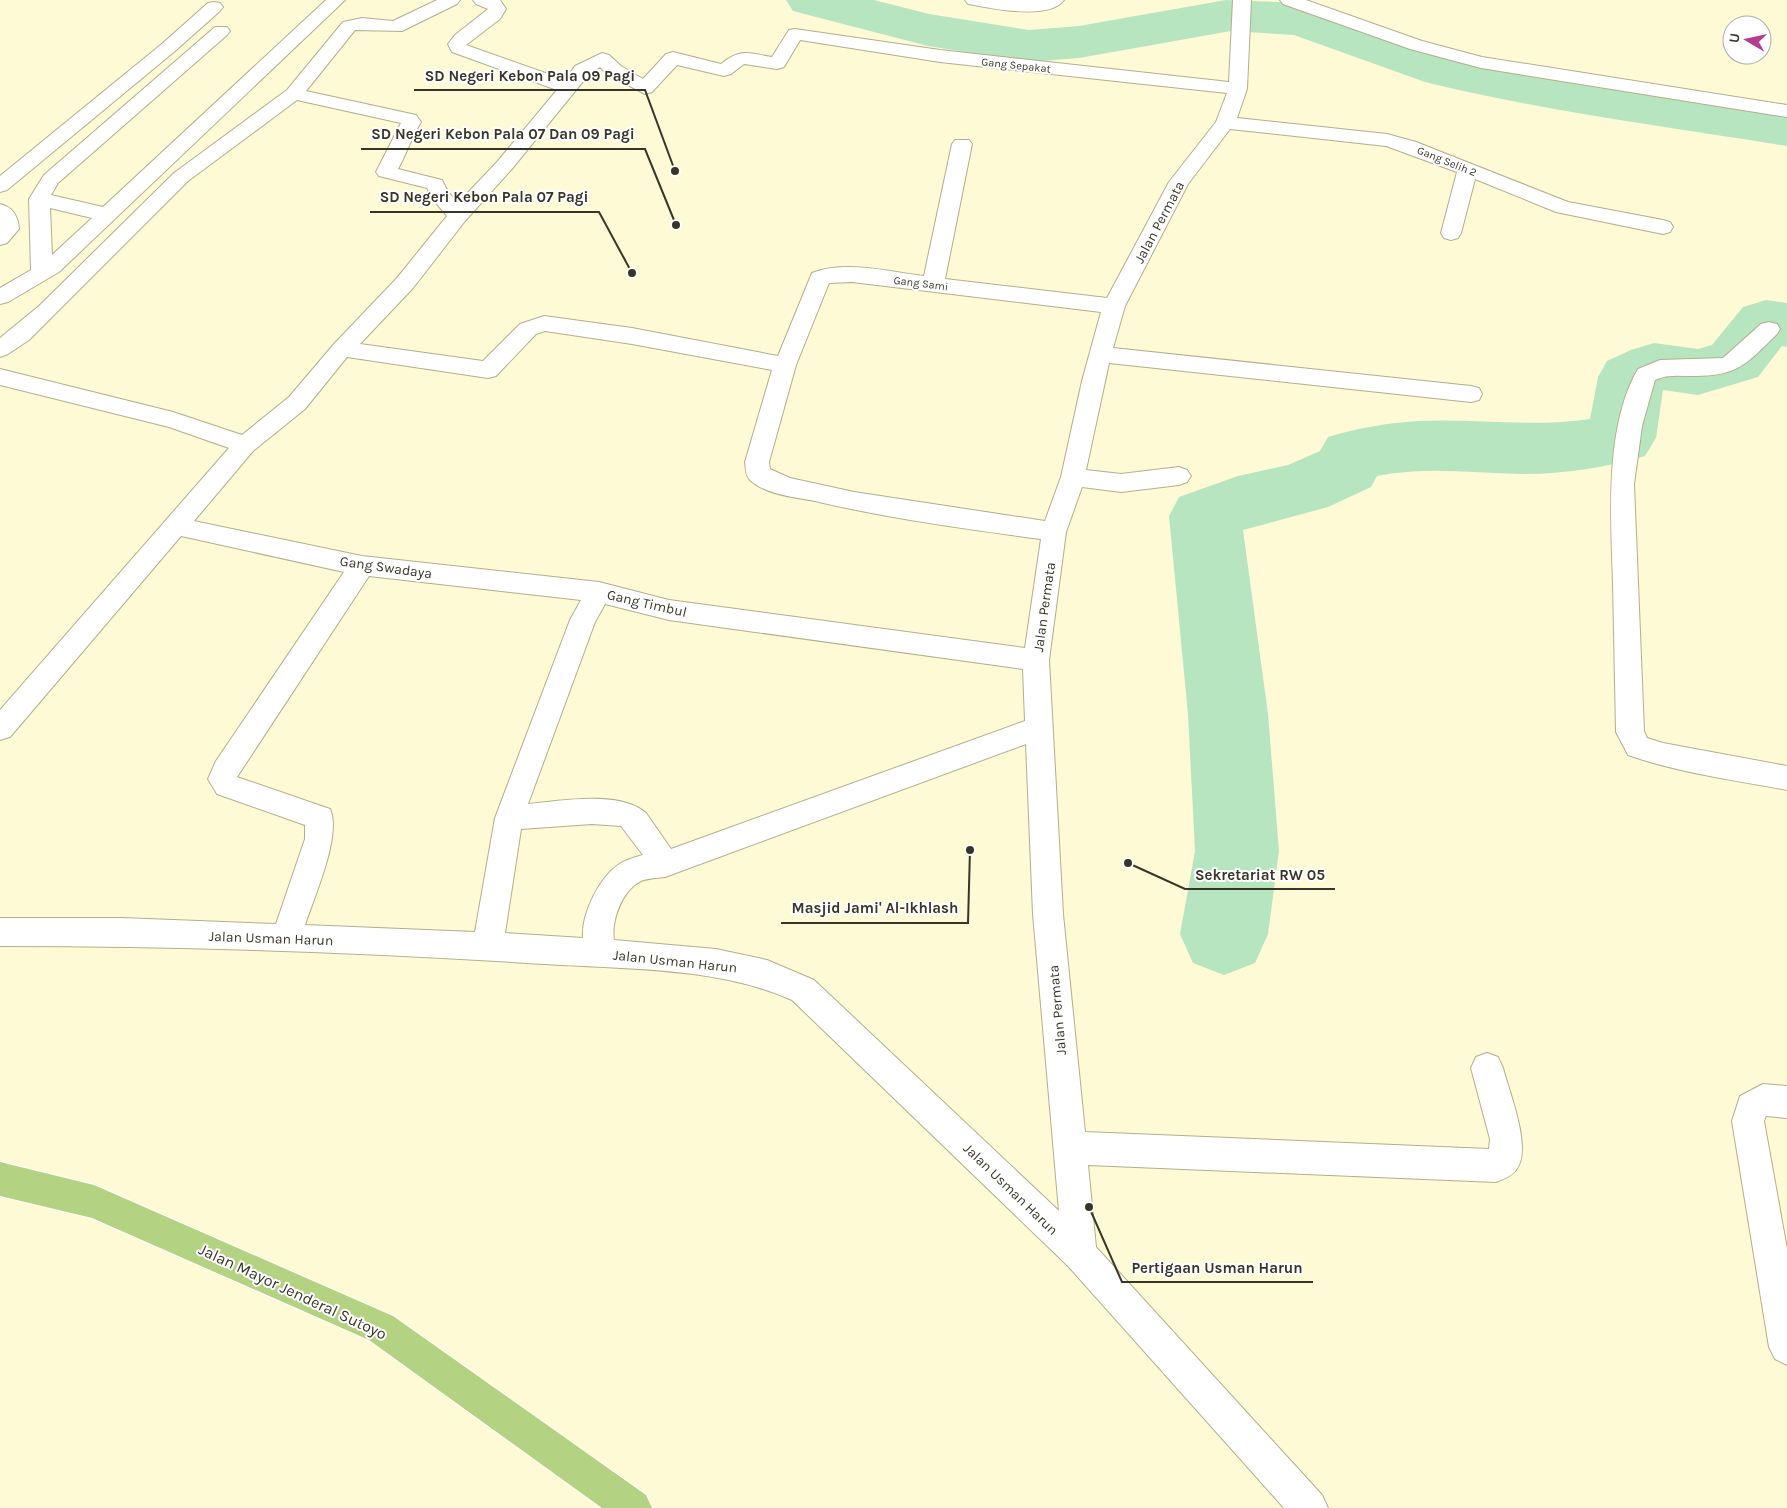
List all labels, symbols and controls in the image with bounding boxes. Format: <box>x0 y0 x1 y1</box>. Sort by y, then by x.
north arrow <box>1722 15 1772 65</box>
text: U <box>1726 32 1744 44</box>
street label: Gang Sepakat <box>981 55 1051 76</box>
callout: SD Negeri Kebon Pala 09 Pagi <box>414 60 645 90</box>
text: SD Negeri Kebon Pala 09 Pagi <box>425 67 635 85</box>
callout: SD Negeri Kebon Pala 07 Dan 09 Pagi <box>361 119 645 149</box>
text: SD Negeri Kebon Pala 07 Dan 09 Pagi <box>371 125 635 143</box>
street label: Gang Selih 2 <box>1415 144 1478 179</box>
street label: Jalan Permata <box>1131 178 1188 266</box>
callout: SD Negeri Kebon Pala 07 Pagi <box>370 182 599 212</box>
text: SD Negeri Kebon Pala 07 Pagi <box>380 188 588 206</box>
street label: Gang Sami <box>893 274 949 293</box>
street label: Gang Swadaya <box>339 553 433 582</box>
street label: Jalan Permata <box>1030 561 1059 653</box>
street label: Gang Timbul <box>605 586 688 621</box>
callout: Sekretariat RW 05 <box>1185 859 1335 889</box>
text: Sekretariat RW 05 <box>1195 866 1325 884</box>
callout: Masjid Jami' Al-Ikhlash <box>781 893 968 923</box>
text: Masjid Jami' Al-Ikhlash <box>792 899 958 917</box>
street label: Jalan Usman Harun <box>208 928 334 949</box>
street label: Jalan Usman Harun <box>612 947 738 976</box>
street label: Jalan Permata <box>1045 964 1070 1056</box>
street label: Jalan Usman Harun <box>960 1140 1061 1239</box>
street label: Jalan Mayor Jenderal Sutoyo <box>196 1239 390 1343</box>
callout: Pertigaan Usman Harun <box>1122 1252 1313 1282</box>
text: Pertigaan Usman Harun <box>1131 1259 1303 1277</box>

